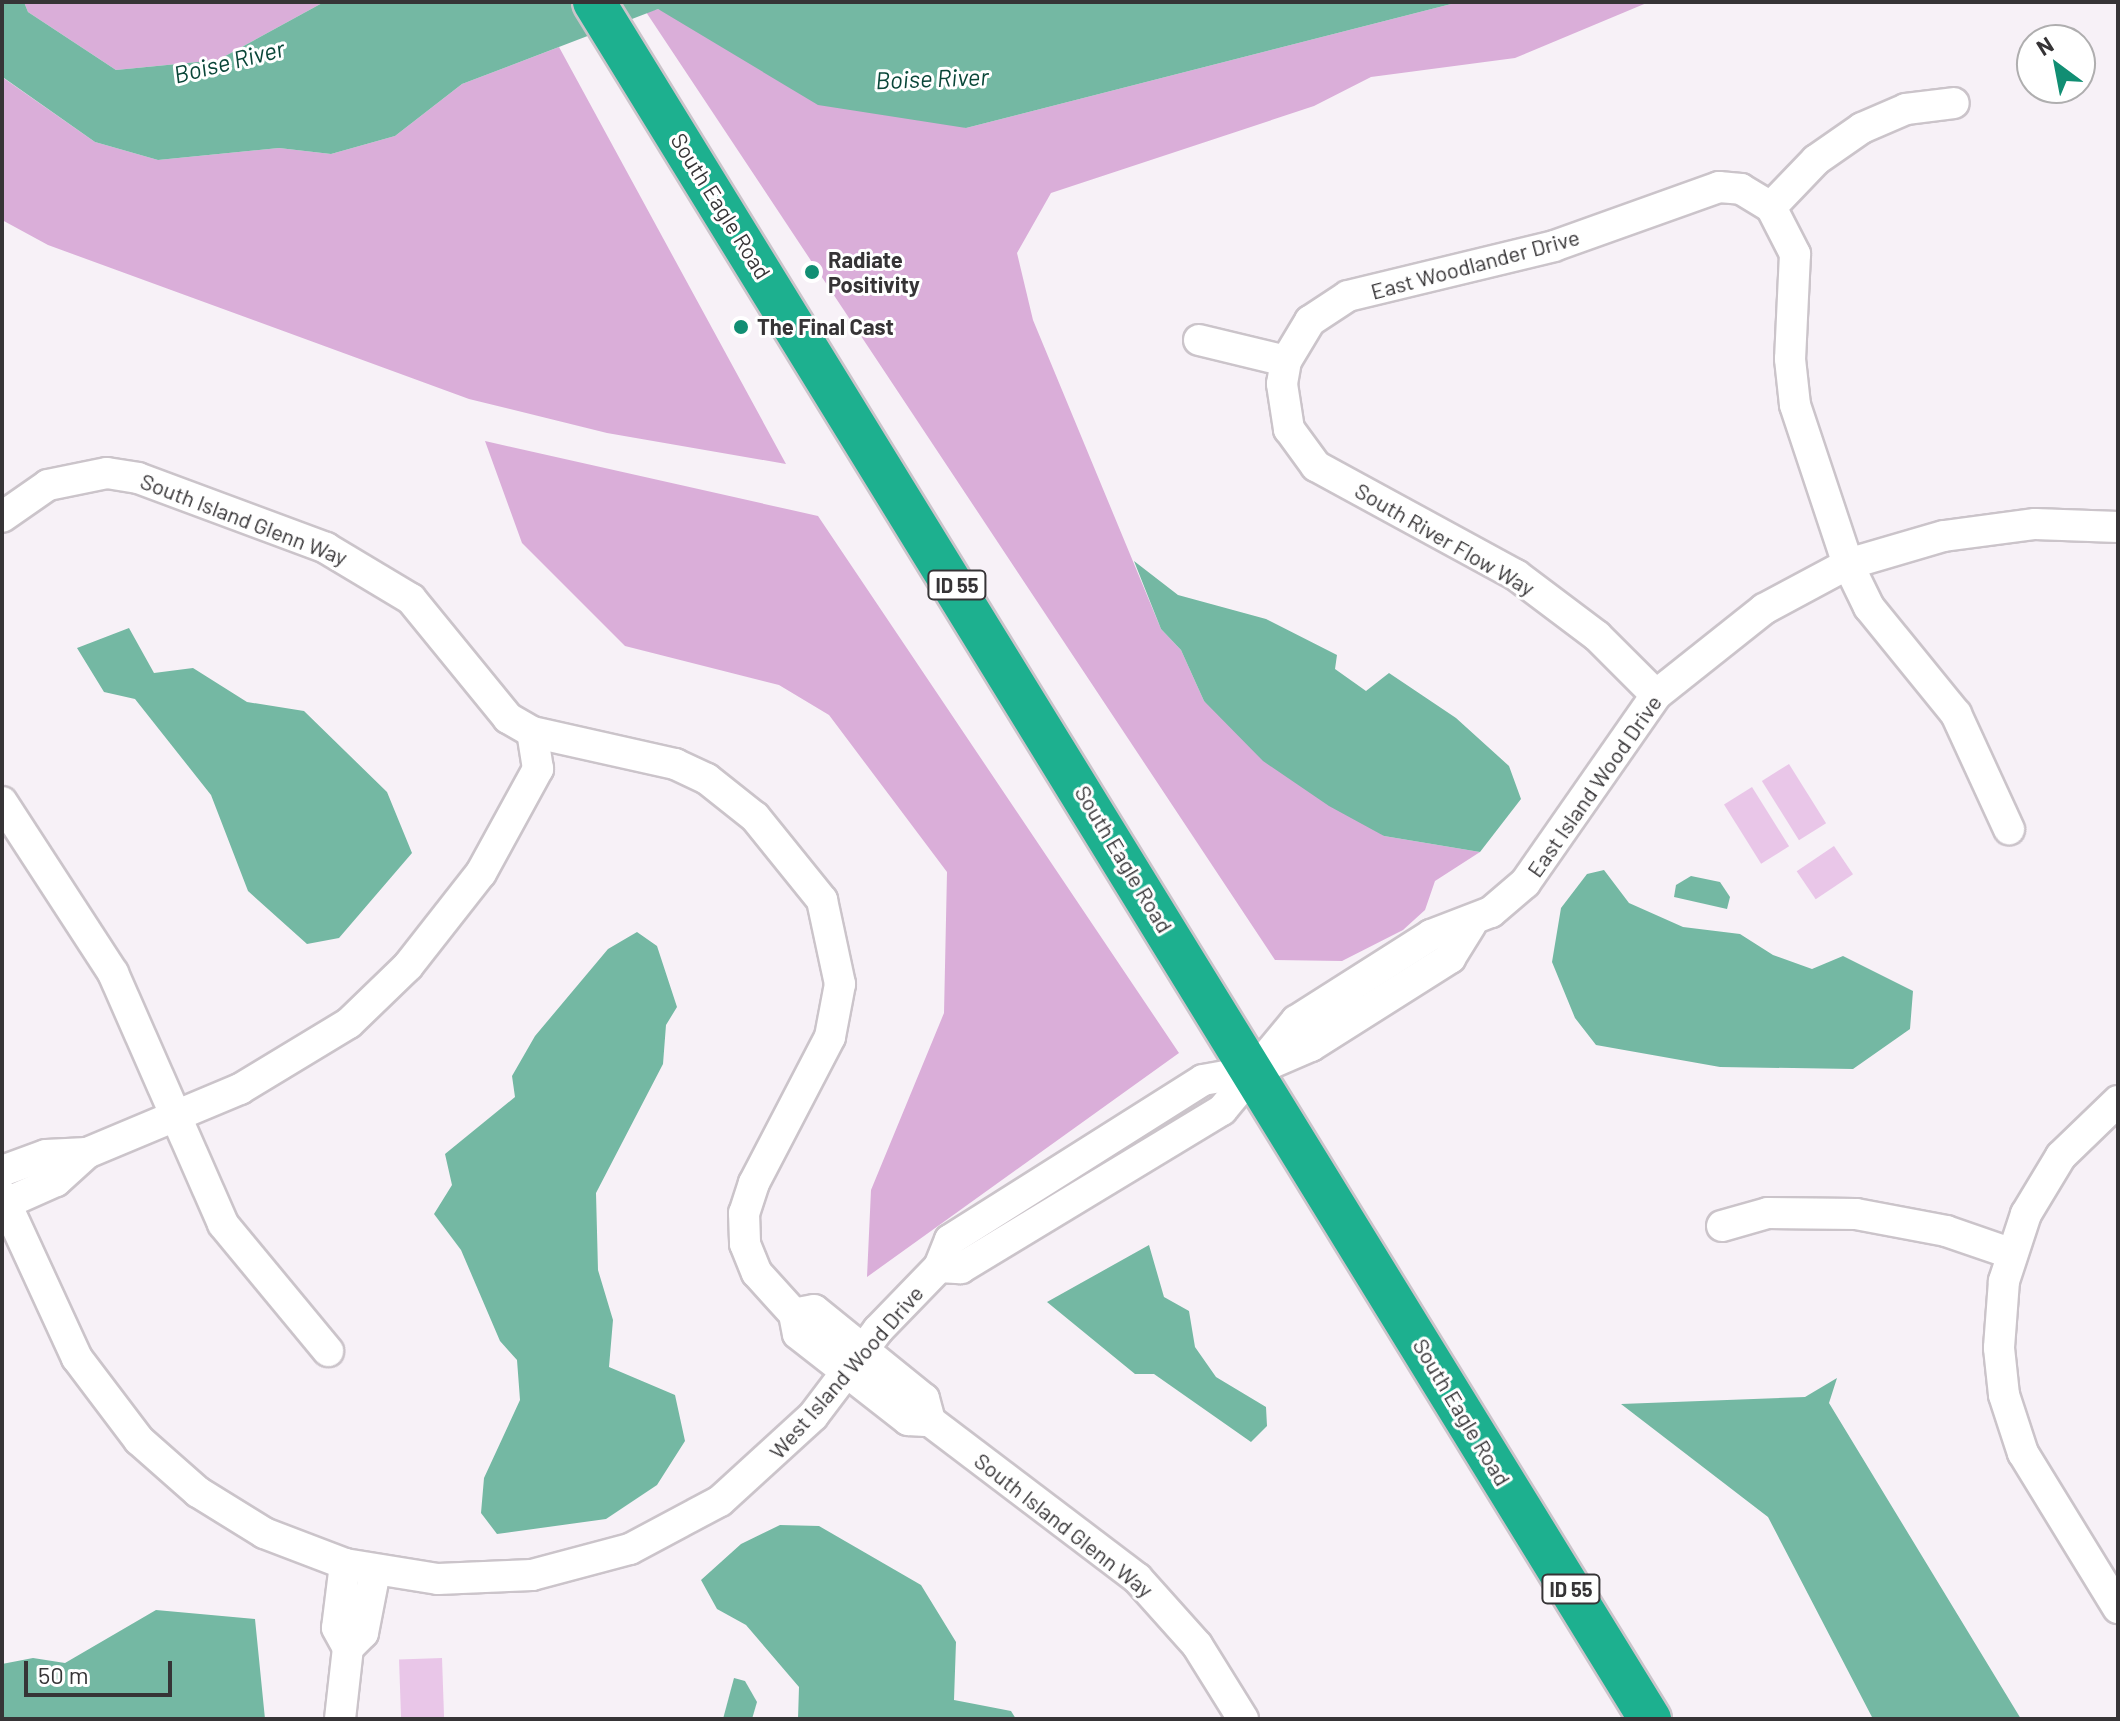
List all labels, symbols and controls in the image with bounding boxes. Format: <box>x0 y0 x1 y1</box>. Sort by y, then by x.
north arrow <box>2016 24 2096 104</box>
text: N <box>2031 30 2057 60</box>
water label: Boise River <box>171 33 287 89</box>
water label: Boise River <box>875 62 989 94</box>
street label: South Eagle Road <box>666 128 776 284</box>
street label: East Woodlander Drive <box>1368 223 1582 305</box>
place label: Radiate Positivity <box>828 246 920 298</box>
marker: Radiate Positivity <box>803 263 821 281</box>
place label: The Final Cast <box>757 314 894 340</box>
marker: The Final Cast <box>732 318 750 336</box>
street label: South Island Glenn Way <box>137 467 351 571</box>
street label: South River Flow Way <box>1350 477 1540 601</box>
road number: ID 55 <box>927 569 987 601</box>
street label: East Island Wood Drive <box>1521 690 1667 882</box>
street label: South Eagle Road <box>1070 781 1178 937</box>
street label: West Island Wood Drive <box>764 1280 928 1464</box>
street label: South Eagle Road <box>1408 1334 1516 1490</box>
street label: South Island Glenn Way <box>969 1447 1159 1603</box>
road number: ID 55 <box>1541 1573 1601 1605</box>
scale bar <box>28 1645 176 1695</box>
text: 50 m <box>38 1660 89 1689</box>

